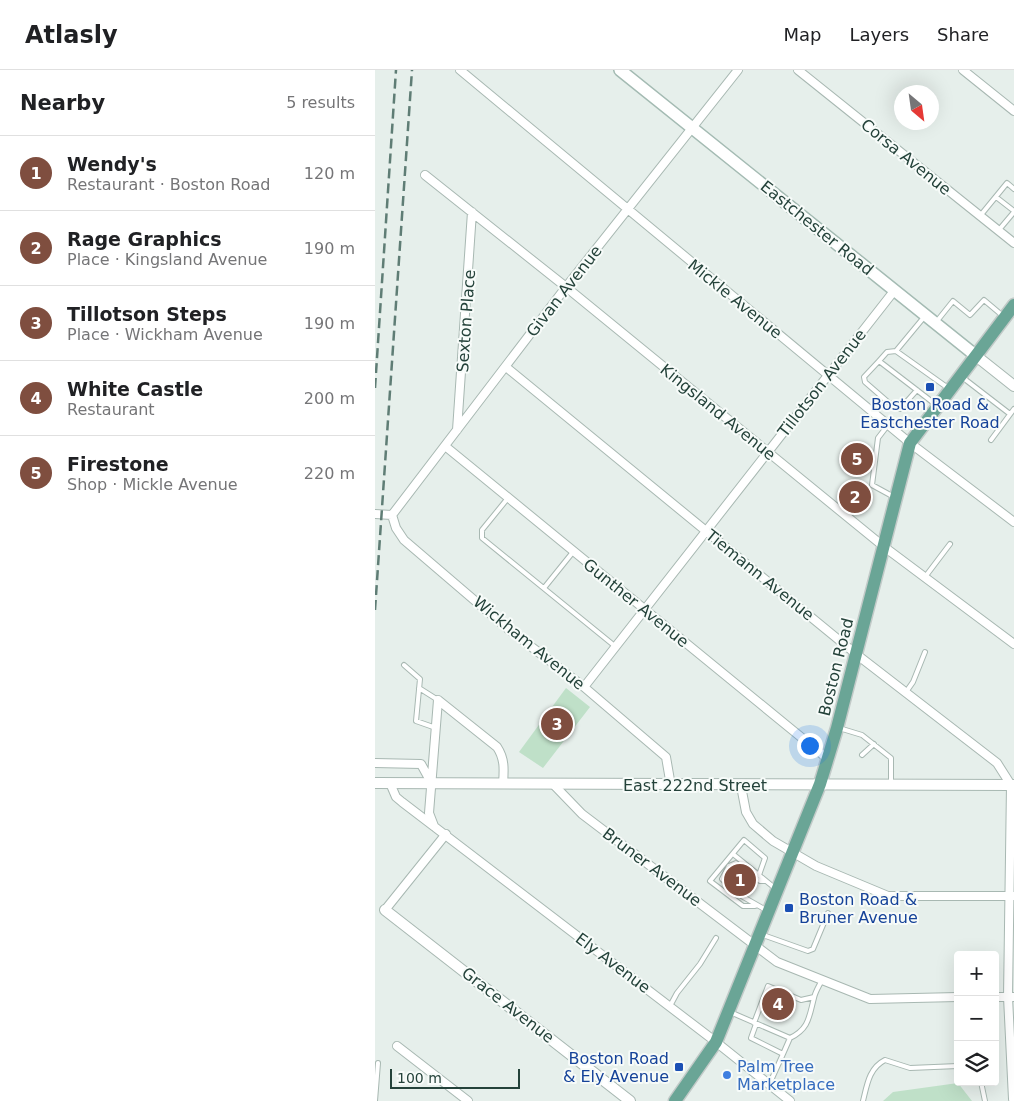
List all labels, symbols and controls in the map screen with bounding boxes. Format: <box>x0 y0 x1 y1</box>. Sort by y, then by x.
text: Atlasly <box>25 21 118 49</box>
text: Map <box>783 24 821 45</box>
text: Layers <box>849 24 909 45</box>
text: Share <box>937 24 989 45</box>
north arrow <box>894 85 939 130</box>
text: Nearby <box>20 91 105 115</box>
text: 5 results <box>286 93 355 112</box>
street label: Corsa Avenue <box>857 115 955 199</box>
text: Wendy's <box>67 153 157 175</box>
text: 1 <box>30 164 42 183</box>
text: 120 m <box>304 164 355 183</box>
text: Restaurant · Boston Road <box>67 175 270 194</box>
street label: Eastchester Road <box>757 177 877 279</box>
text: Rage Graphics <box>67 228 222 250</box>
text: 2 <box>30 239 42 258</box>
text: 190 m <box>304 239 355 258</box>
street label: Givan Avenue <box>522 241 606 341</box>
text: Place · Kingsland Avenue <box>67 250 267 269</box>
street label: Mickle Avenue <box>684 255 786 343</box>
street label: Sexton Place <box>453 269 479 373</box>
text: Tillotson Steps <box>67 303 227 325</box>
text: 3 <box>30 314 42 333</box>
text: 190 m <box>304 314 355 333</box>
text: Place · Wickham Avenue <box>67 325 263 344</box>
street label: Tillotson Avenue <box>773 325 870 441</box>
street label: Kingsland Avenue <box>657 360 779 464</box>
text: White Castle <box>67 378 203 400</box>
marker: Boston Road & Eastchester Road <box>924 381 936 393</box>
text: 4 <box>30 389 42 408</box>
text: 200 m <box>304 389 355 408</box>
place label: Boston Road & Eastchester Road <box>860 395 1000 432</box>
text: Restaurant <box>67 400 155 419</box>
pin: 5 <box>841 440 873 478</box>
text: Firestone <box>67 453 169 475</box>
text: 5 <box>30 464 42 483</box>
text: 220 m <box>304 464 355 483</box>
text: Shop · Mickle Avenue <box>67 475 238 494</box>
pin: 2 <box>839 478 871 516</box>
street label: Tiemann Avenue <box>701 525 818 624</box>
street label: Gunther Avenue <box>579 555 693 651</box>
street label: Wickham Avenue <box>469 592 589 694</box>
street label: Boston Road <box>815 616 857 718</box>
pin: 3 <box>541 705 573 743</box>
your location <box>797 733 823 759</box>
street label: East 222nd Street <box>623 776 767 795</box>
street label: Bruner Avenue <box>599 824 705 910</box>
pin: 1 <box>724 861 756 899</box>
place label: Boston Road & Bruner Avenue <box>799 890 918 927</box>
marker: Boston Road & Bruner Avenue <box>783 902 795 914</box>
street label: Ely Avenue <box>572 929 654 997</box>
map controls <box>954 951 999 1086</box>
button: + <box>954 951 999 996</box>
street label: Grace Avenue <box>458 963 558 1047</box>
pin: 4 <box>762 985 794 1023</box>
button: − <box>954 996 999 1041</box>
button: layers <box>954 1041 999 1086</box>
place label: Boston Road & Ely Avenue <box>563 1049 669 1086</box>
place label: Palm Tree Marketplace <box>737 1057 835 1094</box>
marker: Boston Road & Ely Avenue <box>673 1061 685 1073</box>
scale bar <box>390 1066 520 1089</box>
marker: Palm Tree Marketplace <box>721 1069 733 1081</box>
text: 100 m <box>397 1070 442 1086</box>

